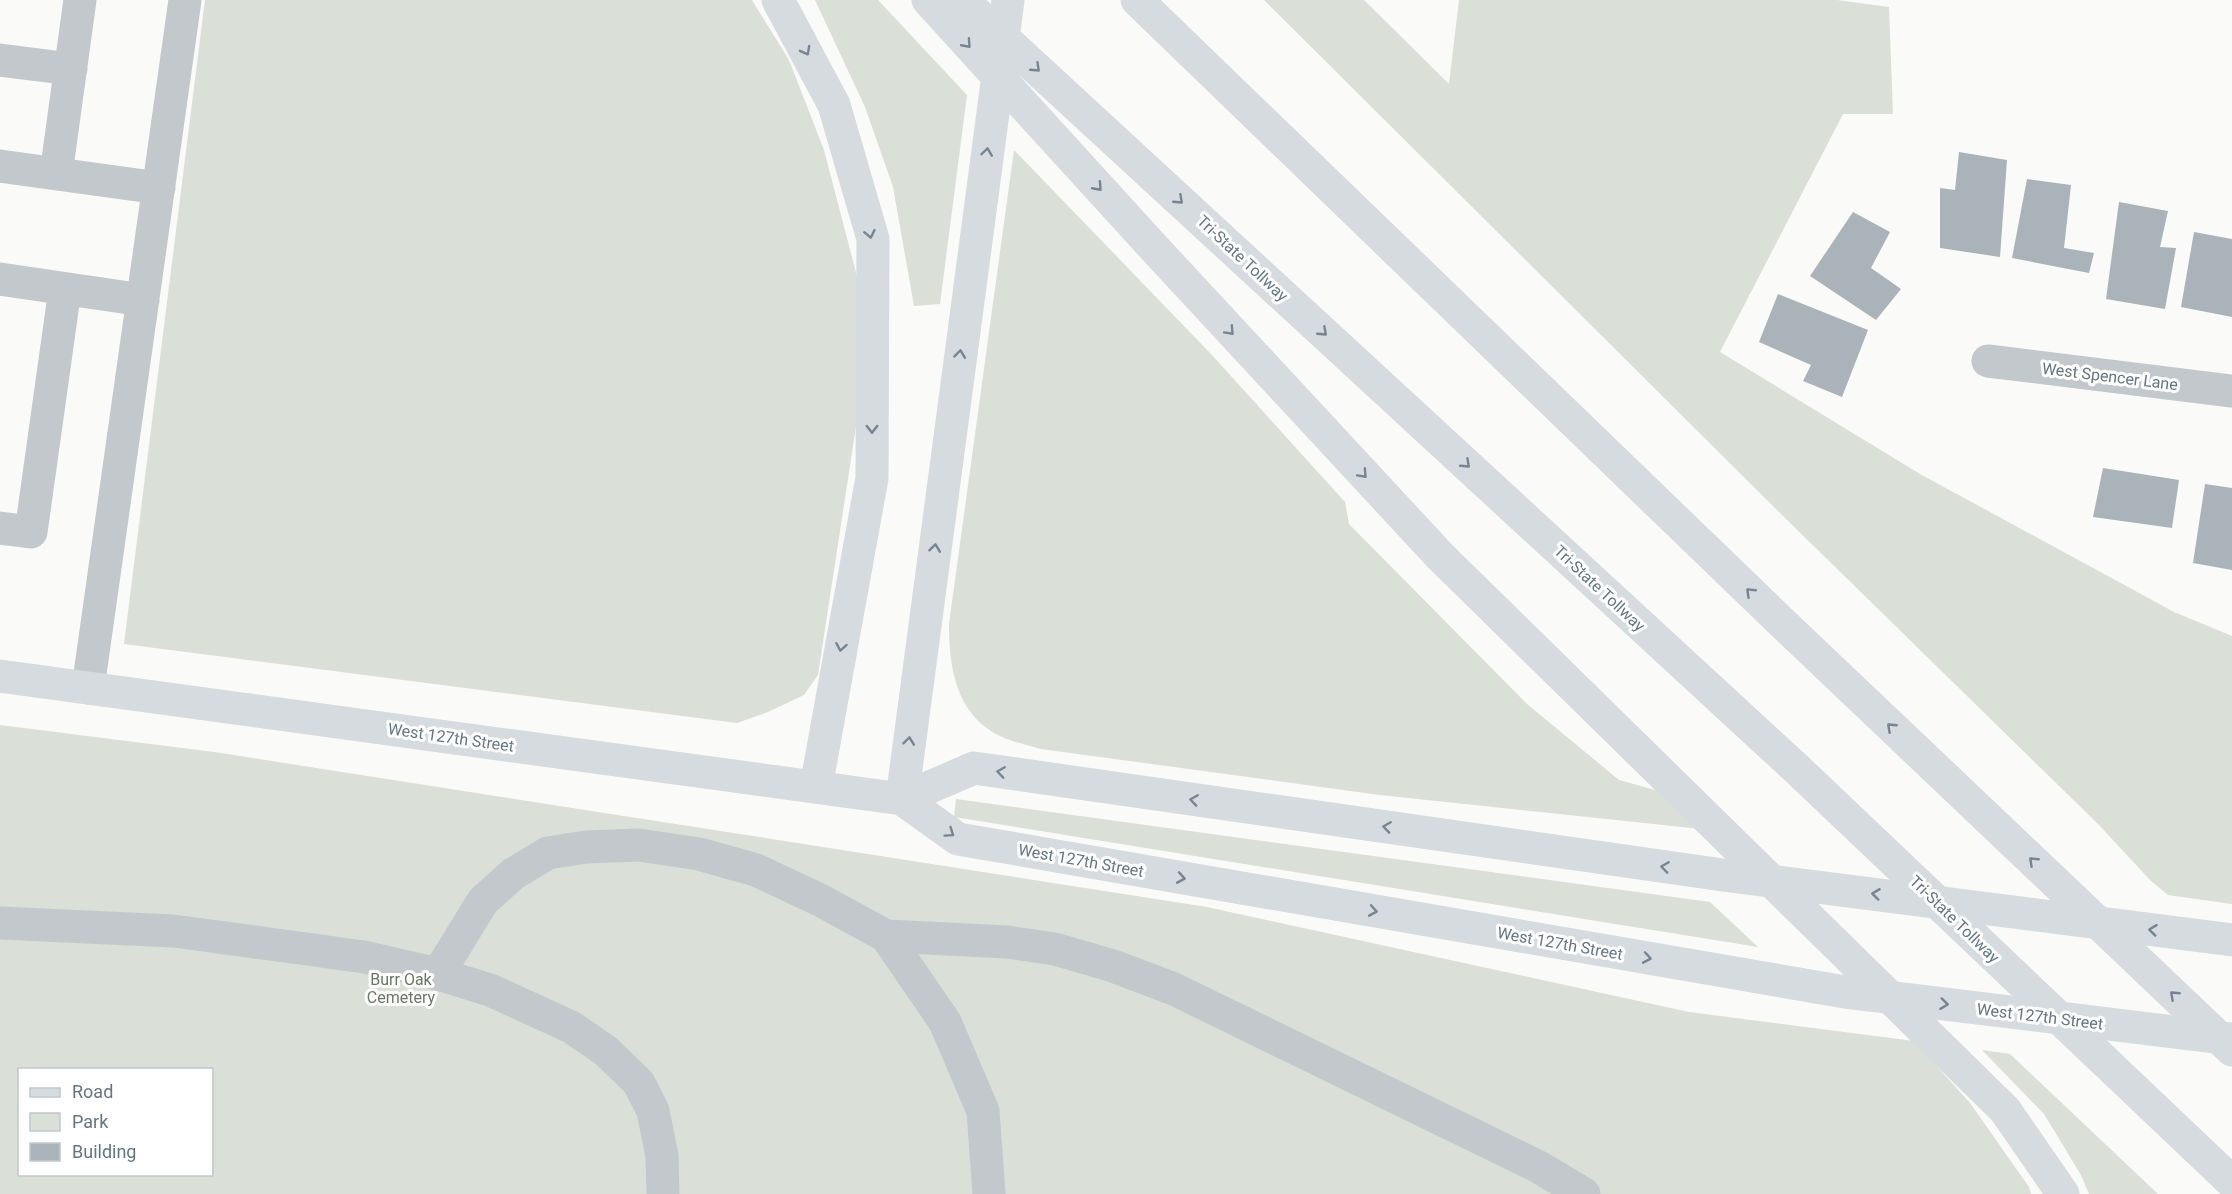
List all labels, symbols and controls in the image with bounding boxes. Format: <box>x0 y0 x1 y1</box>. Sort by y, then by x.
one-way arrow <box>959 36 970 47</box>
one-way arrow <box>799 45 810 56</box>
one-way arrow <box>1029 61 1040 72</box>
one-way arrow <box>981 148 993 157</box>
one-way arrow <box>1091 181 1102 191</box>
one-way arrow <box>1173 193 1183 204</box>
street label: Tri-State Tollway <box>1193 211 1292 306</box>
one-way arrow <box>863 229 876 239</box>
one-way arrow <box>1223 323 1234 334</box>
one-way arrow <box>1316 325 1327 336</box>
one-way arrow <box>953 350 965 359</box>
street label: West Spencer Lane <box>2041 359 2179 394</box>
one-way arrow <box>866 424 878 433</box>
one-way arrow <box>1460 457 1470 468</box>
one-way arrow <box>1356 467 1367 477</box>
street label: Tri-State Tollway <box>1550 541 1649 636</box>
one-way arrow <box>928 543 940 552</box>
one-way arrow <box>1747 588 1757 599</box>
one-way arrow <box>836 643 848 652</box>
street label: West 127th Street <box>387 719 515 756</box>
one-way arrow <box>1888 723 1899 734</box>
one-way arrow <box>903 737 915 746</box>
one-way arrow <box>997 766 1006 778</box>
one-way arrow <box>1190 794 1199 806</box>
one-way arrow <box>1383 822 1392 834</box>
one-way arrow <box>943 826 954 837</box>
street label: West 127th Street <box>1017 840 1145 881</box>
one-way arrow <box>2029 857 2039 868</box>
one-way arrow <box>1661 861 1670 873</box>
one-way arrow <box>1176 871 1186 884</box>
street label: Tri-State Tollway <box>1906 872 2004 967</box>
one-way arrow <box>1872 889 1881 901</box>
one-way arrow <box>1369 905 1378 917</box>
street label: West 127th Street <box>1496 923 1624 964</box>
one-way arrow <box>2149 924 2158 937</box>
one-way arrow <box>1643 952 1652 964</box>
park label: Burr Oak Cemetery <box>367 970 436 1007</box>
one-way arrow <box>2171 991 2181 1002</box>
one-way arrow <box>1940 998 1949 1010</box>
street label: West 127th Street <box>1976 999 2104 1034</box>
legend <box>18 1068 213 1176</box>
text: Road <box>72 1081 113 1102</box>
text: Park <box>72 1111 109 1132</box>
text: Building <box>72 1141 136 1162</box>

